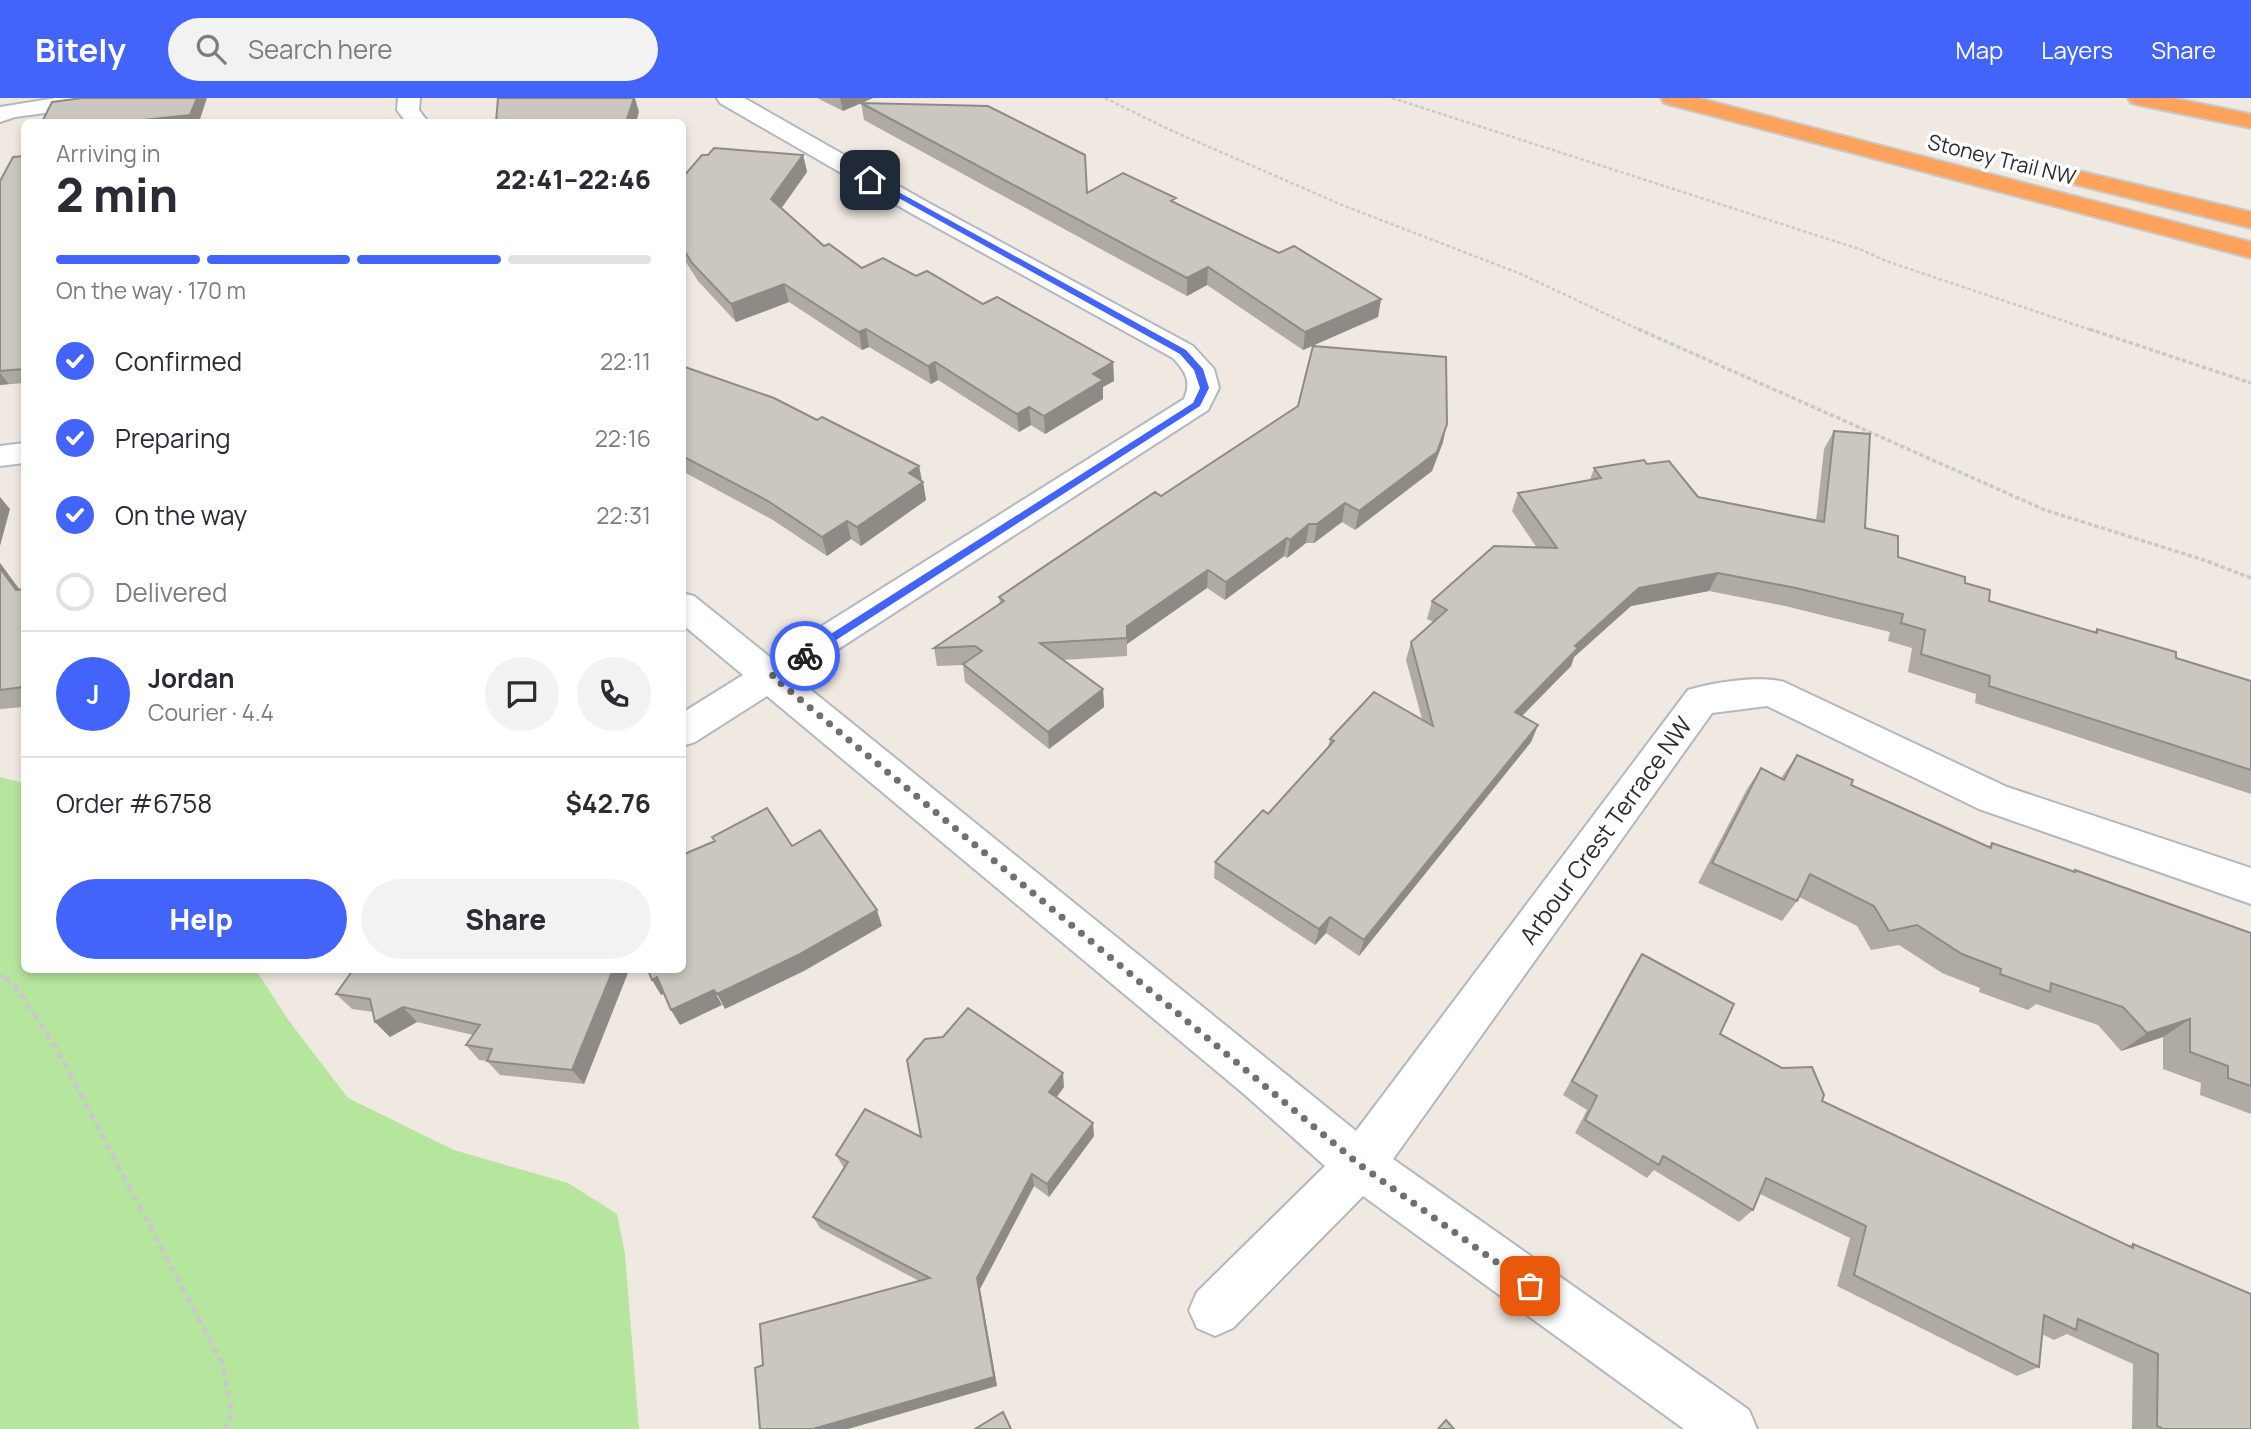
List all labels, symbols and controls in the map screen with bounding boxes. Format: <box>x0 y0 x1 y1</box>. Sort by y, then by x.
search box <box>168 18 658 81</box>
text: Bitely <box>35 27 126 72</box>
icon: search <box>192 30 230 68</box>
text: Search here <box>248 31 393 67</box>
text: Map <box>1956 33 2003 66</box>
text: Layers <box>2041 33 2113 66</box>
text: Share <box>2151 33 2216 66</box>
street label: Stoney Trail NW <box>1925 127 2079 191</box>
text: Arriving in <box>56 137 161 169</box>
pin <box>840 150 900 210</box>
text: 22:41–22:46 <box>496 161 651 197</box>
icon: home <box>851 161 889 199</box>
text: 2 min <box>56 163 178 226</box>
text: On the way · 170 m <box>56 274 246 306</box>
icon: check <box>56 342 94 380</box>
text: Confirmed <box>115 343 242 379</box>
text: 22:11 <box>600 345 651 377</box>
icon: check <box>56 419 94 457</box>
text: Preparing <box>115 420 231 456</box>
text: 22:16 <box>595 422 651 454</box>
icon: check <box>56 496 94 534</box>
text: On the way <box>115 497 247 533</box>
text: 22:31 <box>596 499 651 531</box>
text: Delivered <box>115 574 227 610</box>
courier <box>770 621 840 691</box>
icon: bike <box>786 637 824 675</box>
button: chat <box>485 657 559 731</box>
button: phone <box>577 657 651 731</box>
text: Jordan <box>148 660 234 696</box>
text: J <box>86 676 100 712</box>
text: Courier · 4.4 <box>148 696 274 728</box>
street label: Arbour Crest Terrace NW <box>1511 709 1699 950</box>
text: Order #6758 <box>56 785 212 821</box>
text: $42.76 <box>565 785 651 821</box>
button: Help <box>56 879 347 959</box>
button: Share <box>361 879 651 959</box>
pin <box>1500 1256 1560 1316</box>
icon: bag <box>1511 1267 1549 1305</box>

